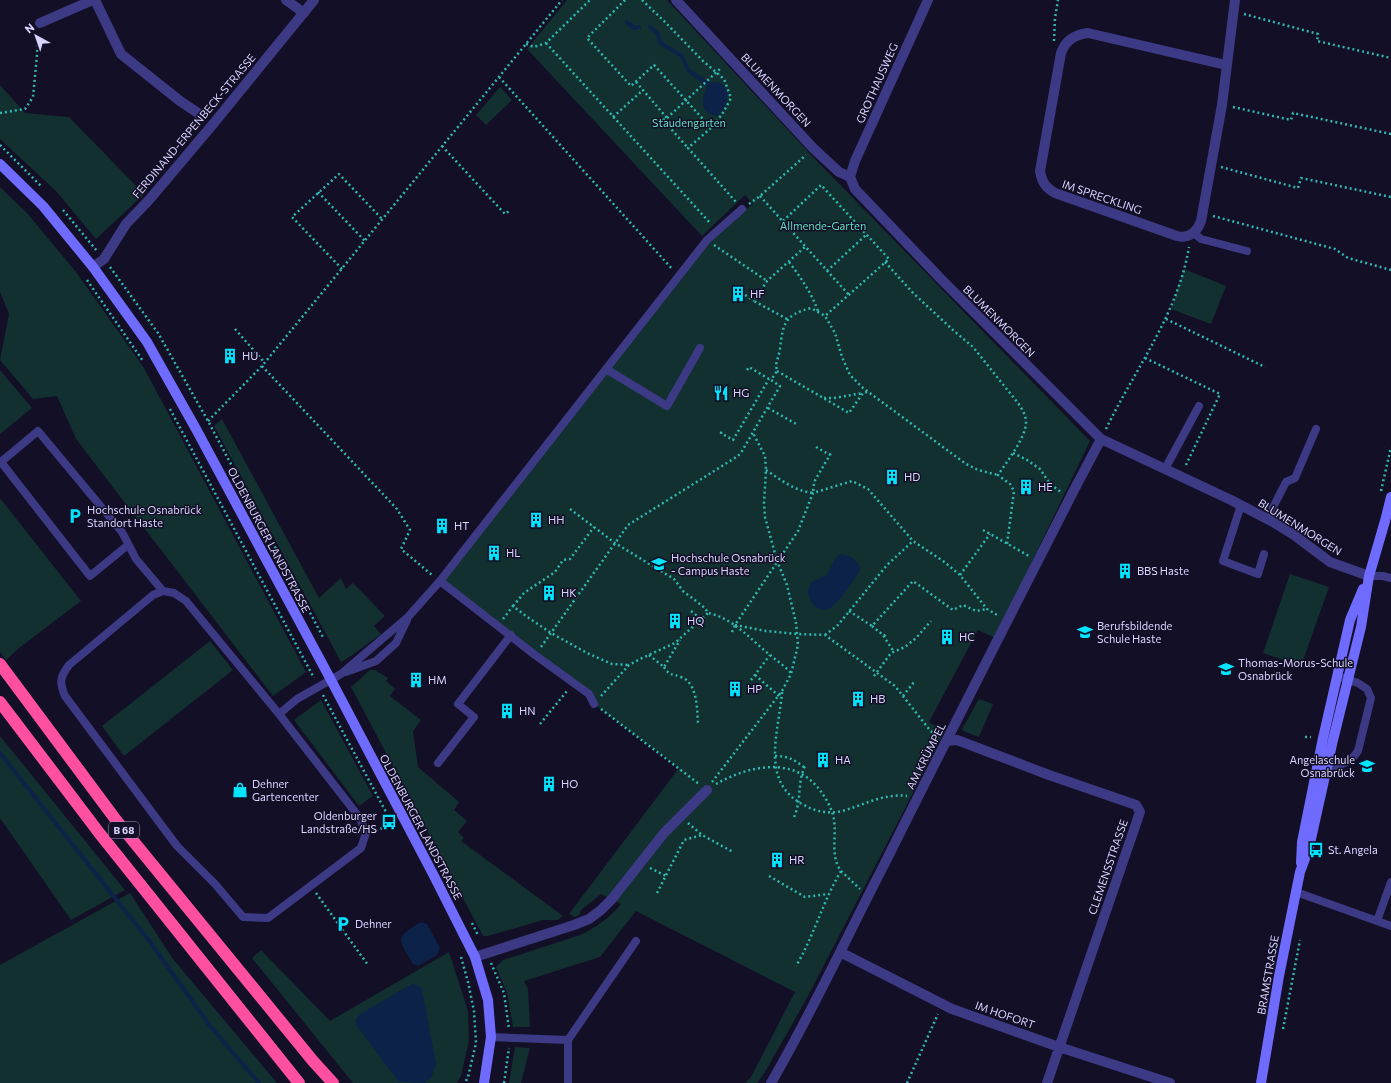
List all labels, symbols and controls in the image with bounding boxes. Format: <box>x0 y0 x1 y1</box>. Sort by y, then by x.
north arrow <box>16 16 56 56</box>
text: N <box>22 20 37 36</box>
street label: GROTHAUSWEG <box>853 41 900 125</box>
street label: BLUMENMORGEN <box>739 50 814 129</box>
street label: FERDINAND-ERPENBECK-STRASSE <box>129 51 258 200</box>
park label: Staudengarten <box>652 116 726 129</box>
street label: IM SPRECKLING <box>1061 177 1144 216</box>
park label: Allmende-Garten <box>780 219 866 232</box>
street label: BLUMENMORGEN <box>961 282 1038 359</box>
building icon: HF <box>729 285 747 303</box>
place label: HF <box>750 287 765 300</box>
building icon: HU <box>221 347 239 365</box>
place label: HU <box>242 349 258 362</box>
restaurant icon: HG <box>712 384 730 402</box>
place label: HG <box>733 386 749 399</box>
street label: OLDENBURGER LANDSTRASSE <box>226 465 313 615</box>
building icon: HD <box>883 468 901 486</box>
place label: HD <box>904 470 920 483</box>
building icon: HE <box>1017 478 1035 496</box>
place label: HE <box>1038 480 1053 493</box>
street label: BLUMENMORGEN <box>1256 496 1344 558</box>
place label: Hochschule Osnabrück Standort Haste <box>87 503 202 529</box>
parking icon: Hochschule Osnabrück Standort Haste <box>66 507 84 525</box>
building icon: HH <box>527 511 545 529</box>
place label: HH <box>548 513 565 526</box>
building icon: HT <box>433 517 451 535</box>
place label: HT <box>454 519 469 532</box>
building icon: HL <box>485 544 503 562</box>
place label: HL <box>506 546 521 559</box>
place label: Hochschule Osnabrück - Campus Haste <box>671 551 786 577</box>
school or university icon: Hochschule Osnabrück - Campus Haste <box>650 555 668 573</box>
building icon: BBS Haste <box>1116 562 1134 580</box>
place label: BBS Haste <box>1137 564 1189 577</box>
building icon: HK <box>540 584 558 602</box>
place label: HK <box>561 586 577 599</box>
building icon: HQ <box>666 612 684 630</box>
place label: HQ <box>687 614 704 627</box>
place label: Berufsbildende Schule Haste <box>1097 619 1173 645</box>
school or university icon: Berufsbildende Schule Haste <box>1076 623 1094 641</box>
building icon: HC <box>938 628 956 646</box>
place label: HC <box>959 630 975 643</box>
place label: Thomas-Morus-Schule Osnabrück <box>1238 656 1353 682</box>
school or university icon: Thomas-Morus-Schule Osnabrück <box>1217 660 1235 678</box>
building icon: HM <box>407 671 425 689</box>
place label: HM <box>428 673 447 686</box>
building icon: HP <box>726 680 744 698</box>
place label: HP <box>747 682 762 695</box>
building icon: HB <box>849 690 867 708</box>
place label: HB <box>870 692 885 705</box>
building icon: HN <box>498 702 516 720</box>
place label: HN <box>519 704 536 717</box>
street label: AM KRÜMPEL <box>902 720 948 791</box>
building icon: HA <box>814 751 832 769</box>
street label: OLDENBURGER LANDSTRASSE <box>378 752 465 902</box>
place label: HA <box>835 753 851 766</box>
place label: Angelaschule Osnabrück <box>1289 753 1355 779</box>
school or university icon: Angelaschule Osnabrück <box>1358 757 1376 775</box>
building icon: HO <box>540 775 558 793</box>
place label: Dehner Gartencenter <box>252 777 320 803</box>
place label: HO <box>561 777 578 790</box>
shop icon: Dehner Gartencenter <box>231 781 249 799</box>
place label: Oldenburger Landstraße/HS <box>301 809 378 835</box>
bus stop icon: Oldenburger Landstraße/HS <box>380 813 398 831</box>
street label: CLEMENSSTRASSE <box>1085 817 1130 916</box>
road number: B 68 <box>109 822 139 838</box>
bus stop icon: St. Angela <box>1307 841 1325 859</box>
place label: St. Angela <box>1328 843 1378 856</box>
building icon: HR <box>768 851 786 869</box>
place label: HR <box>789 853 805 866</box>
parking icon: Dehner <box>334 915 352 933</box>
place label: Dehner <box>355 917 392 930</box>
street label: BRAMSTRASSE <box>1254 934 1281 1016</box>
street label: IM HOFORT <box>974 998 1037 1031</box>

